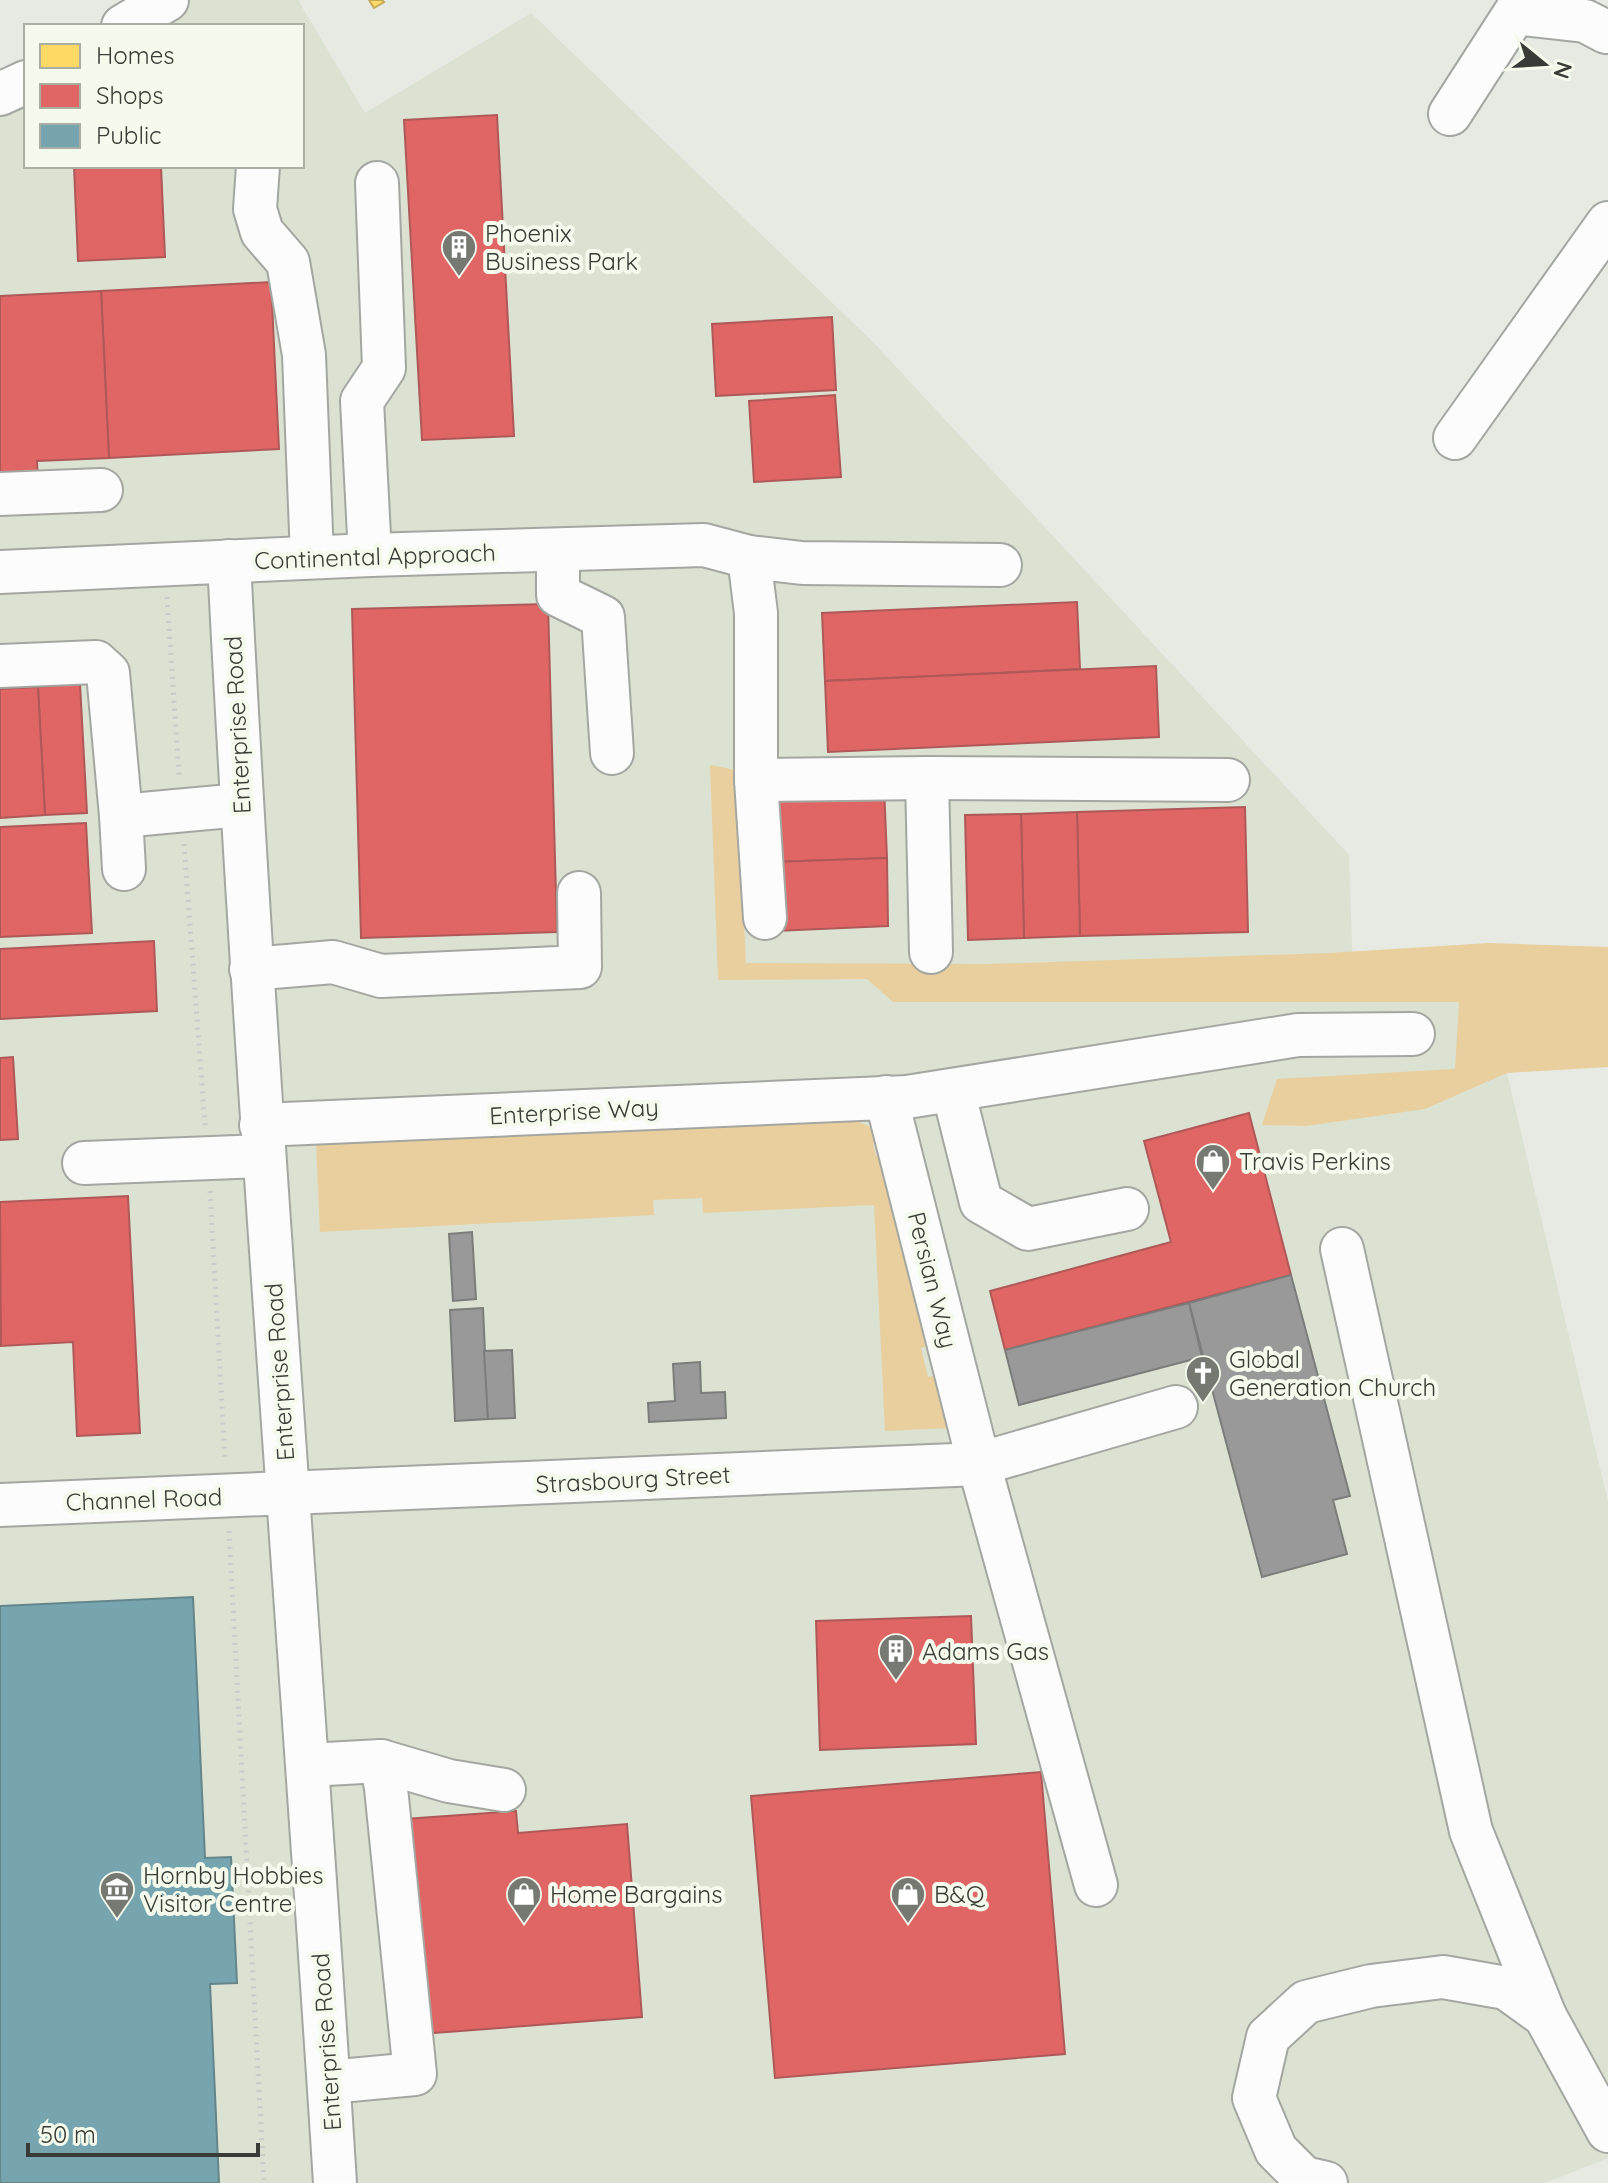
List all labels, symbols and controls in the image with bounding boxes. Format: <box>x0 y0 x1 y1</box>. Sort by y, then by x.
legend <box>24 24 304 168</box>
north arrow <box>1504 24 1584 104</box>
text: Homes <box>96 40 174 70</box>
text: N <box>1547 58 1579 82</box>
text: Shops <box>96 80 163 110</box>
text: Public <box>96 120 161 150</box>
place label: Phoenix Business Park <box>485 218 638 276</box>
building icon: Phoenix Business Park <box>440 228 478 278</box>
street label: Continental Approach <box>254 537 496 575</box>
street label: Enterprise Road <box>217 635 257 815</box>
street label: Enterprise Way <box>488 1092 660 1130</box>
shop icon: Travis Perkins <box>1194 1142 1232 1192</box>
place label: Travis Perkins <box>1239 1146 1391 1176</box>
street label: Persian Way <box>902 1209 964 1351</box>
street label: Enterprise Road <box>258 1282 300 1462</box>
place label: Global Generation Church <box>1229 1344 1436 1402</box>
church icon: Global Generation Church <box>1184 1354 1222 1404</box>
street label: Strasbourg Street <box>535 1459 731 1499</box>
street label: Channel Road <box>65 1481 223 1517</box>
building icon: Adams Gas <box>877 1632 915 1682</box>
place label: Adams Gas <box>922 1636 1049 1666</box>
place label: Hornby Hobbies Visitor Centre <box>143 1860 323 1918</box>
museum icon: Hornby Hobbies Visitor Centre <box>98 1870 136 1920</box>
shop icon: Home Bargains <box>505 1875 543 1925</box>
shop icon: B&Q <box>889 1875 927 1925</box>
place label: Home Bargains <box>550 1879 723 1909</box>
place label: B&Q <box>934 1879 986 1909</box>
street label: Enterprise Road <box>305 1952 347 2132</box>
scale bar <box>28 2107 258 2157</box>
text: 50 m <box>40 2119 96 2149</box>

